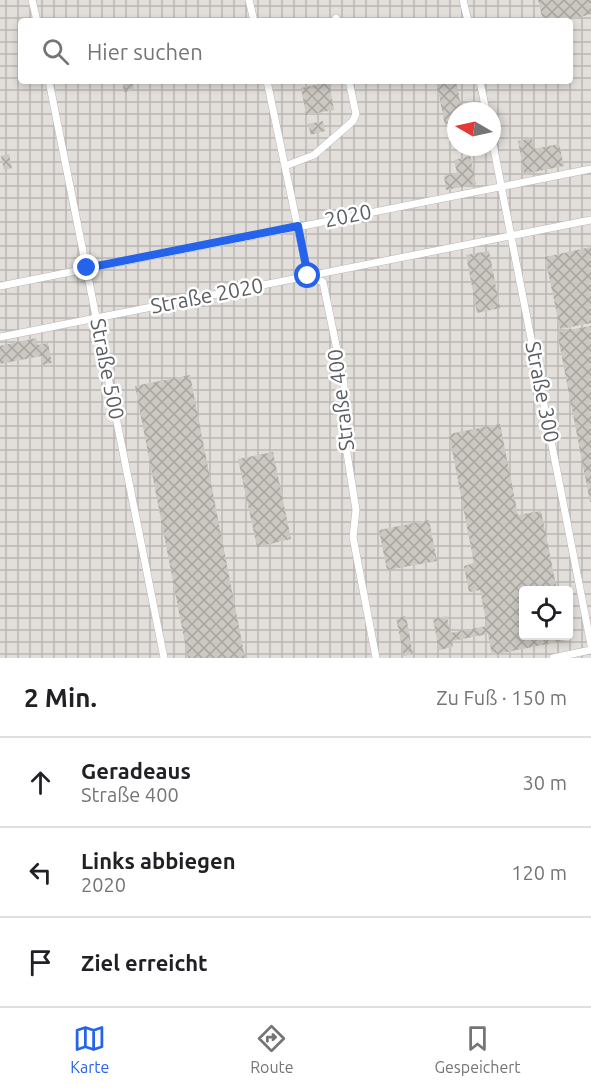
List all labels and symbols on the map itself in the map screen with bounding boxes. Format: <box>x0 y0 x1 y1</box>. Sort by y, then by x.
north arrow <box>447 102 501 156</box>
street label: 2020 <box>322 199 373 231</box>
route end <box>73 254 99 280</box>
route start <box>294 262 320 288</box>
street label: Straße 2020 <box>148 272 265 318</box>
street label: Straße 500 <box>86 316 130 421</box>
street label: Straße 300 <box>521 339 565 444</box>
street label: Straße 400 <box>322 348 358 452</box>

